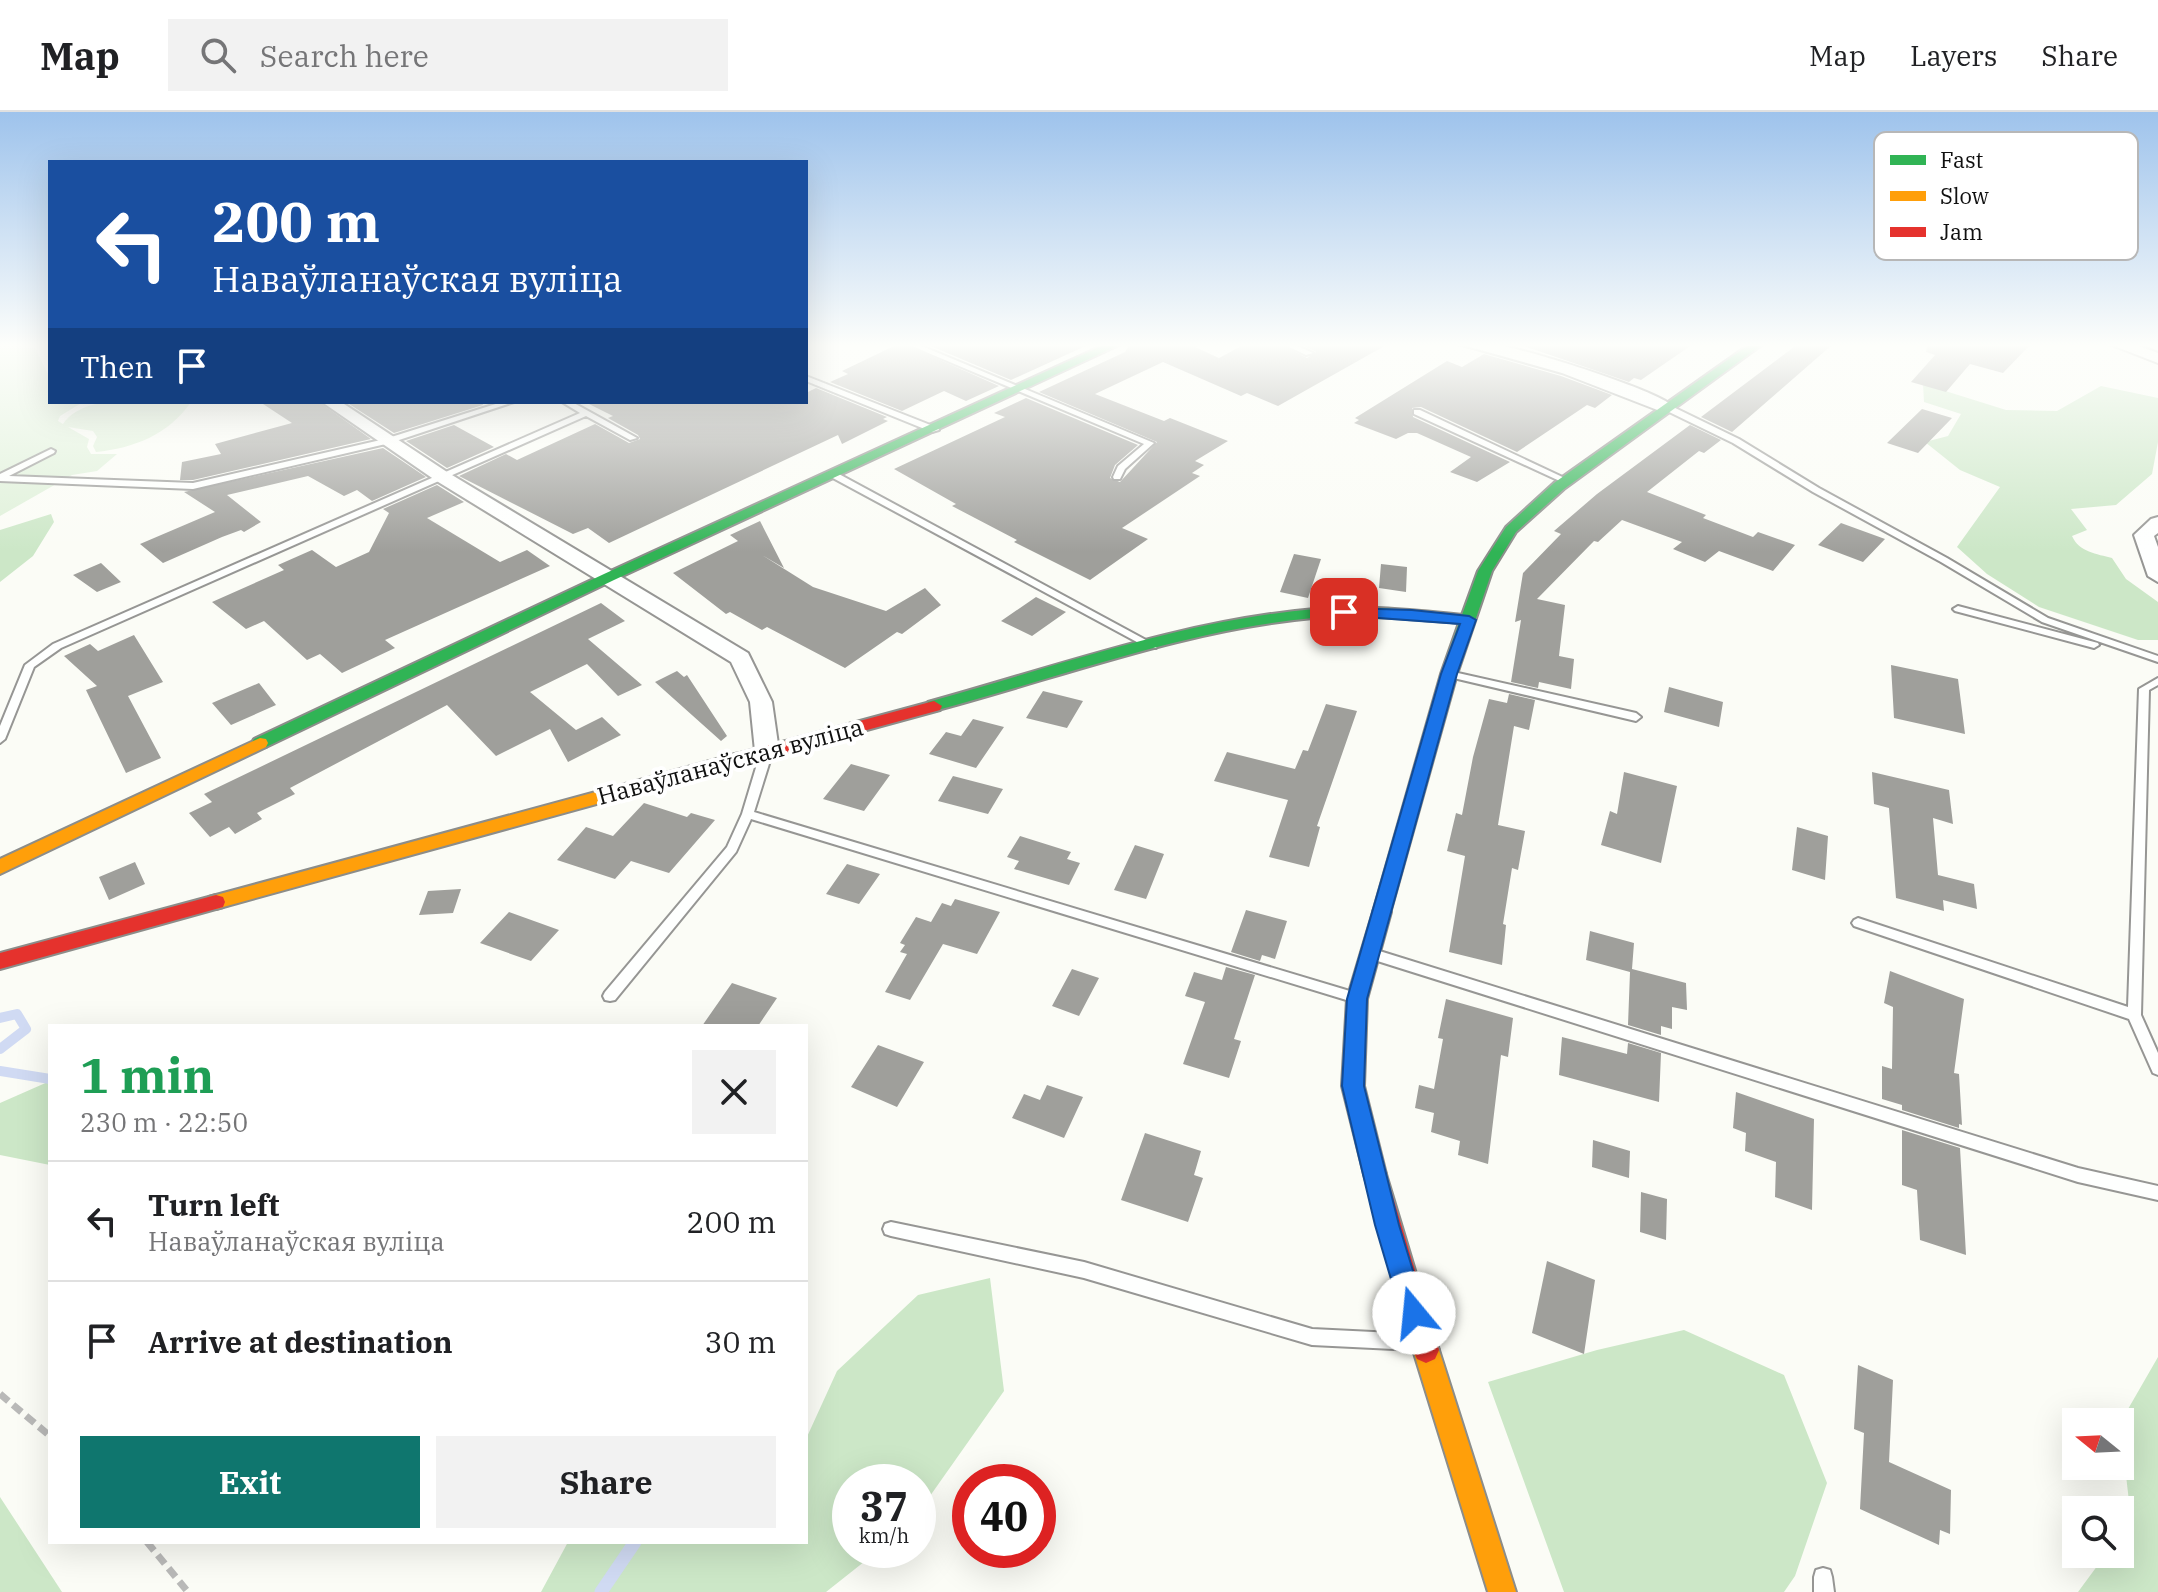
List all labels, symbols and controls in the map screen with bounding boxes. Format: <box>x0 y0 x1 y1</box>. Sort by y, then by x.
search box <box>168 19 728 91</box>
text: Map <box>40 31 120 80</box>
icon: search <box>196 33 240 77</box>
text: Search here <box>260 36 429 75</box>
text: Map <box>1809 37 1866 74</box>
text: Layers <box>1910 37 1997 74</box>
text: Share <box>2041 37 2118 74</box>
legend <box>1874 132 2138 260</box>
text: Fast <box>1940 145 1983 174</box>
text: Slow <box>1940 181 1989 210</box>
text: 200 m <box>212 185 380 257</box>
icon: left <box>80 192 184 296</box>
text: Jam <box>1940 217 1983 246</box>
text: Наваўланаўская вуліца <box>212 255 623 302</box>
icon: arrive <box>170 344 214 388</box>
text: Then <box>80 347 154 386</box>
pin <box>1310 578 1378 646</box>
icon: arrive <box>1322 590 1366 634</box>
street label: Наваўланаўская вуліца <box>594 710 866 812</box>
text: 1 min <box>80 1044 214 1106</box>
button: close <box>692 1050 776 1134</box>
text: 230 m · 22:50 <box>80 1105 248 1139</box>
text: Turn left <box>148 1185 280 1224</box>
icon: left <box>80 1199 124 1243</box>
text: 200 m <box>686 1202 776 1241</box>
text: Наваўланаўская вуліца <box>148 1224 445 1258</box>
position arrow <box>1372 1271 1456 1355</box>
icon: arrive <box>80 1319 124 1363</box>
text: Arrive at destination <box>148 1322 453 1361</box>
text: 30 m <box>704 1322 776 1361</box>
north arrow <box>2062 1408 2134 1480</box>
map controls <box>2062 1408 2134 1568</box>
button: Exit <box>80 1436 420 1528</box>
button: Share <box>436 1436 776 1528</box>
speed limit sign: 40 <box>952 1464 1056 1568</box>
text: 37 <box>860 1480 908 1532</box>
button: search <box>2062 1496 2134 1568</box>
text: km/h <box>859 1522 909 1549</box>

